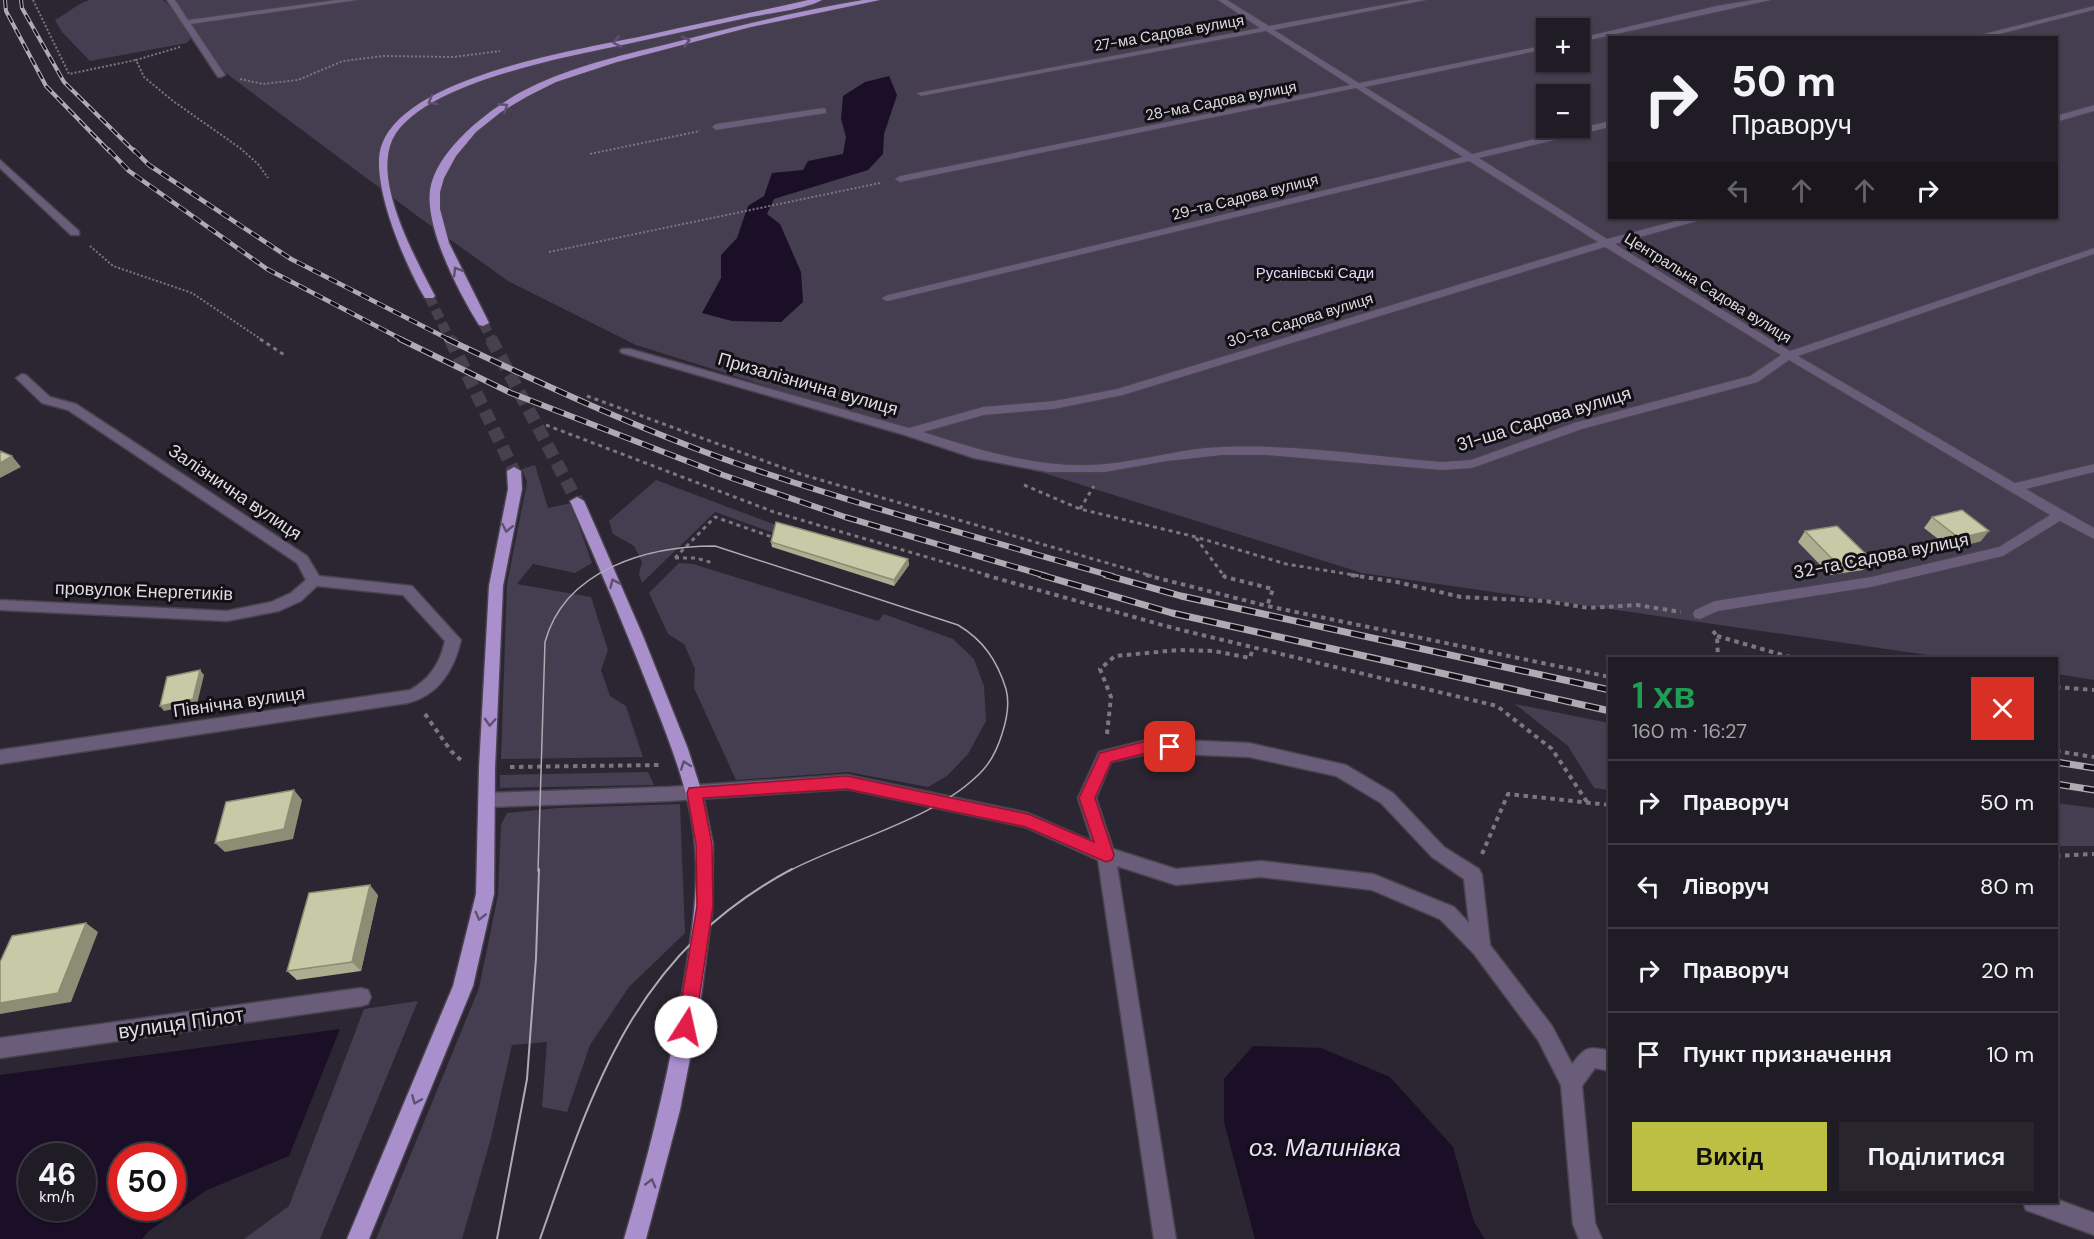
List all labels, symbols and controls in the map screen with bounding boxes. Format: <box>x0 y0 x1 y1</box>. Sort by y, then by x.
street label: 27-ма Садова вулиця <box>1092 10 1246 56</box>
map controls <box>1536 18 1590 138</box>
button: + <box>1536 18 1590 72</box>
one-way arrow <box>612 35 622 48</box>
one-way arrow <box>681 36 691 49</box>
text: 50 m <box>1731 54 1836 109</box>
icon: right <box>1632 60 1710 138</box>
street label: 28-ма Садова вулиця <box>1144 77 1298 125</box>
button: − <box>1536 84 1590 138</box>
one-way arrow <box>428 94 438 105</box>
one-way arrow <box>497 103 508 114</box>
text: Праворуч <box>1731 107 1852 142</box>
street label: 29-та Садова вулиця <box>1170 169 1320 225</box>
icon: left <box>1722 174 1755 207</box>
icon: ahead <box>1785 174 1818 207</box>
icon: ahead <box>1848 174 1881 207</box>
icon: right <box>1911 174 1944 207</box>
street label: Центральна Садова вулиця <box>1621 228 1795 348</box>
park label: Русанівські Сади <box>1256 263 1374 283</box>
one-way arrow <box>453 267 464 277</box>
street label: 30-та Садова вулиця <box>1225 288 1375 352</box>
street label: Призалізнична вулиця <box>715 347 901 421</box>
street label: 31-ша Садова вулиця <box>1454 381 1634 457</box>
street label: Залізнична вулиця <box>164 438 306 546</box>
one-way arrow <box>501 523 514 533</box>
street label: 32-га Садова вулиця <box>1791 527 1971 585</box>
street label: провулок Енергетиків <box>55 576 233 606</box>
one-way arrow <box>609 579 621 590</box>
text: 1 хв <box>1632 672 1695 719</box>
button: close <box>1971 677 2034 740</box>
street label: Північна вулиця <box>172 681 306 723</box>
one-way arrow <box>483 717 496 726</box>
text: 160 m · 16:27 <box>1632 718 1747 744</box>
pin <box>1144 721 1195 772</box>
icon: arrive <box>1153 730 1186 763</box>
one-way arrow <box>679 760 692 771</box>
icon: right <box>1632 786 1665 819</box>
text: Праворуч <box>1683 788 1789 817</box>
text: 50 m <box>1980 788 2034 817</box>
icon: left <box>1632 870 1665 903</box>
text: Ліворуч <box>1683 872 1769 901</box>
text: 80 m <box>1980 872 2034 901</box>
one-way arrow <box>474 911 487 921</box>
icon: right <box>1632 954 1665 987</box>
text: Праворуч <box>1683 956 1789 985</box>
text: 20 m <box>1981 956 2034 985</box>
position arrow <box>654 995 718 1059</box>
street label: вулиця Пілот <box>116 1000 246 1046</box>
icon: arrive <box>1632 1038 1665 1071</box>
text: Пункт призначення <box>1683 1040 1892 1069</box>
text: 10 m <box>1987 1040 2034 1069</box>
one-way arrow <box>411 1093 423 1104</box>
button: Вихід <box>1632 1122 1827 1191</box>
button: Поділитися <box>1839 1122 2034 1191</box>
water label: оз. Малинівка <box>1249 1132 1401 1163</box>
speed limit sign: 50 <box>108 1143 186 1221</box>
text: 46 <box>38 1155 76 1194</box>
one-way arrow <box>644 1178 657 1188</box>
text: km/h <box>39 1187 75 1207</box>

